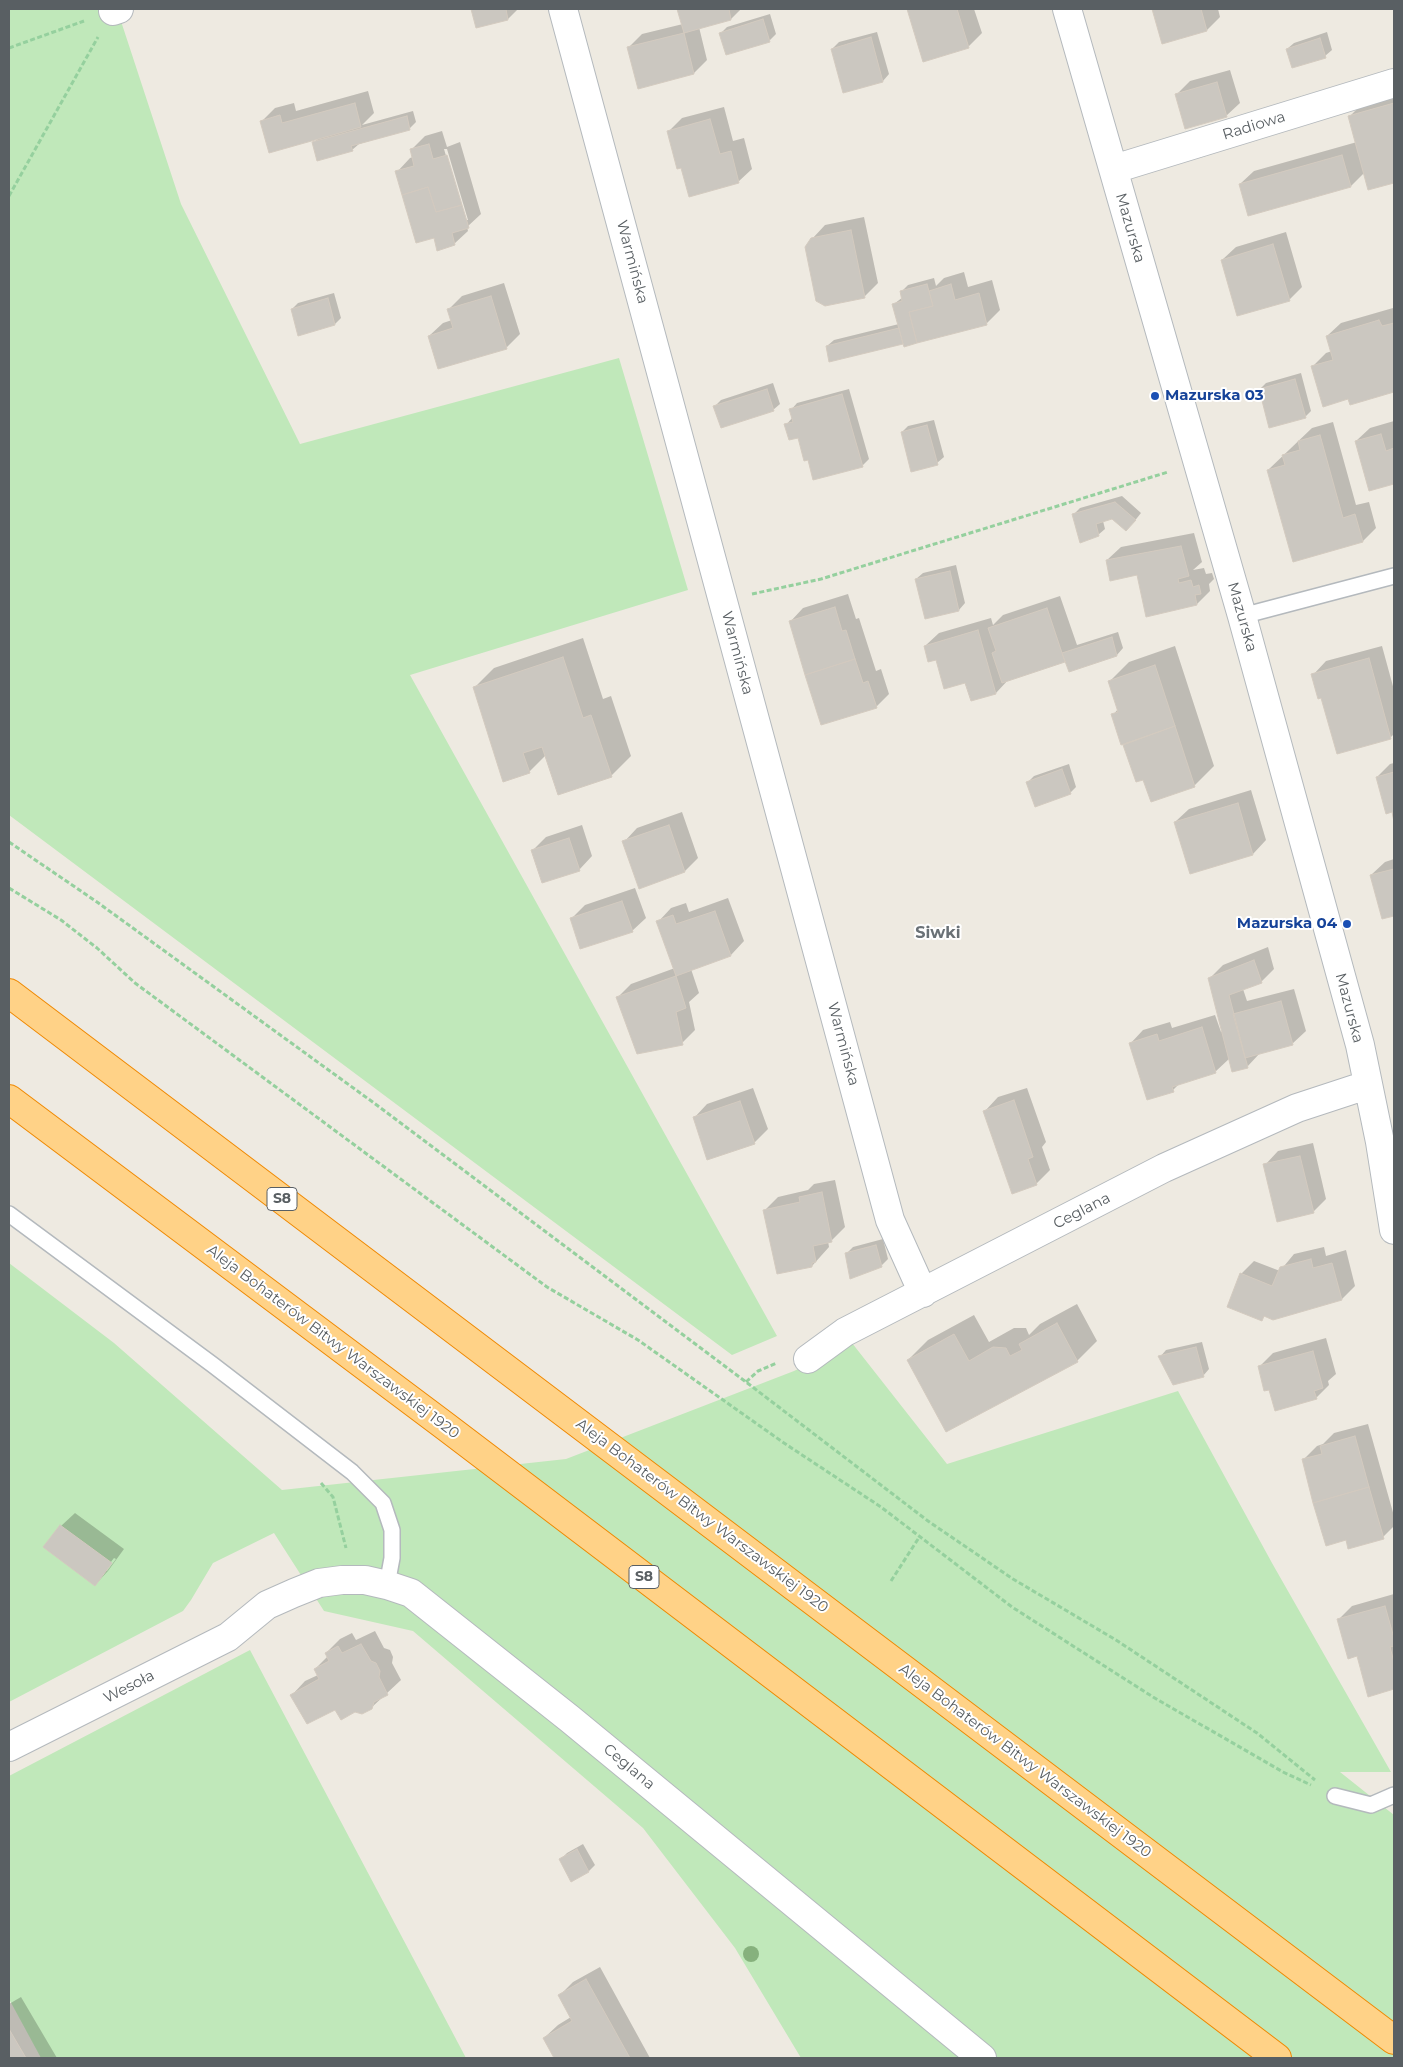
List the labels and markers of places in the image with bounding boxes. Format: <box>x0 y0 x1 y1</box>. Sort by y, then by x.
place label: Mazurska 03 <box>1165 387 1264 405</box>
marker: Mazurska 03 <box>1149 390 1161 402</box>
place label: Mazurska 04 <box>1237 915 1337 933</box>
marker: Mazurska 04 <box>1341 918 1353 930</box>

